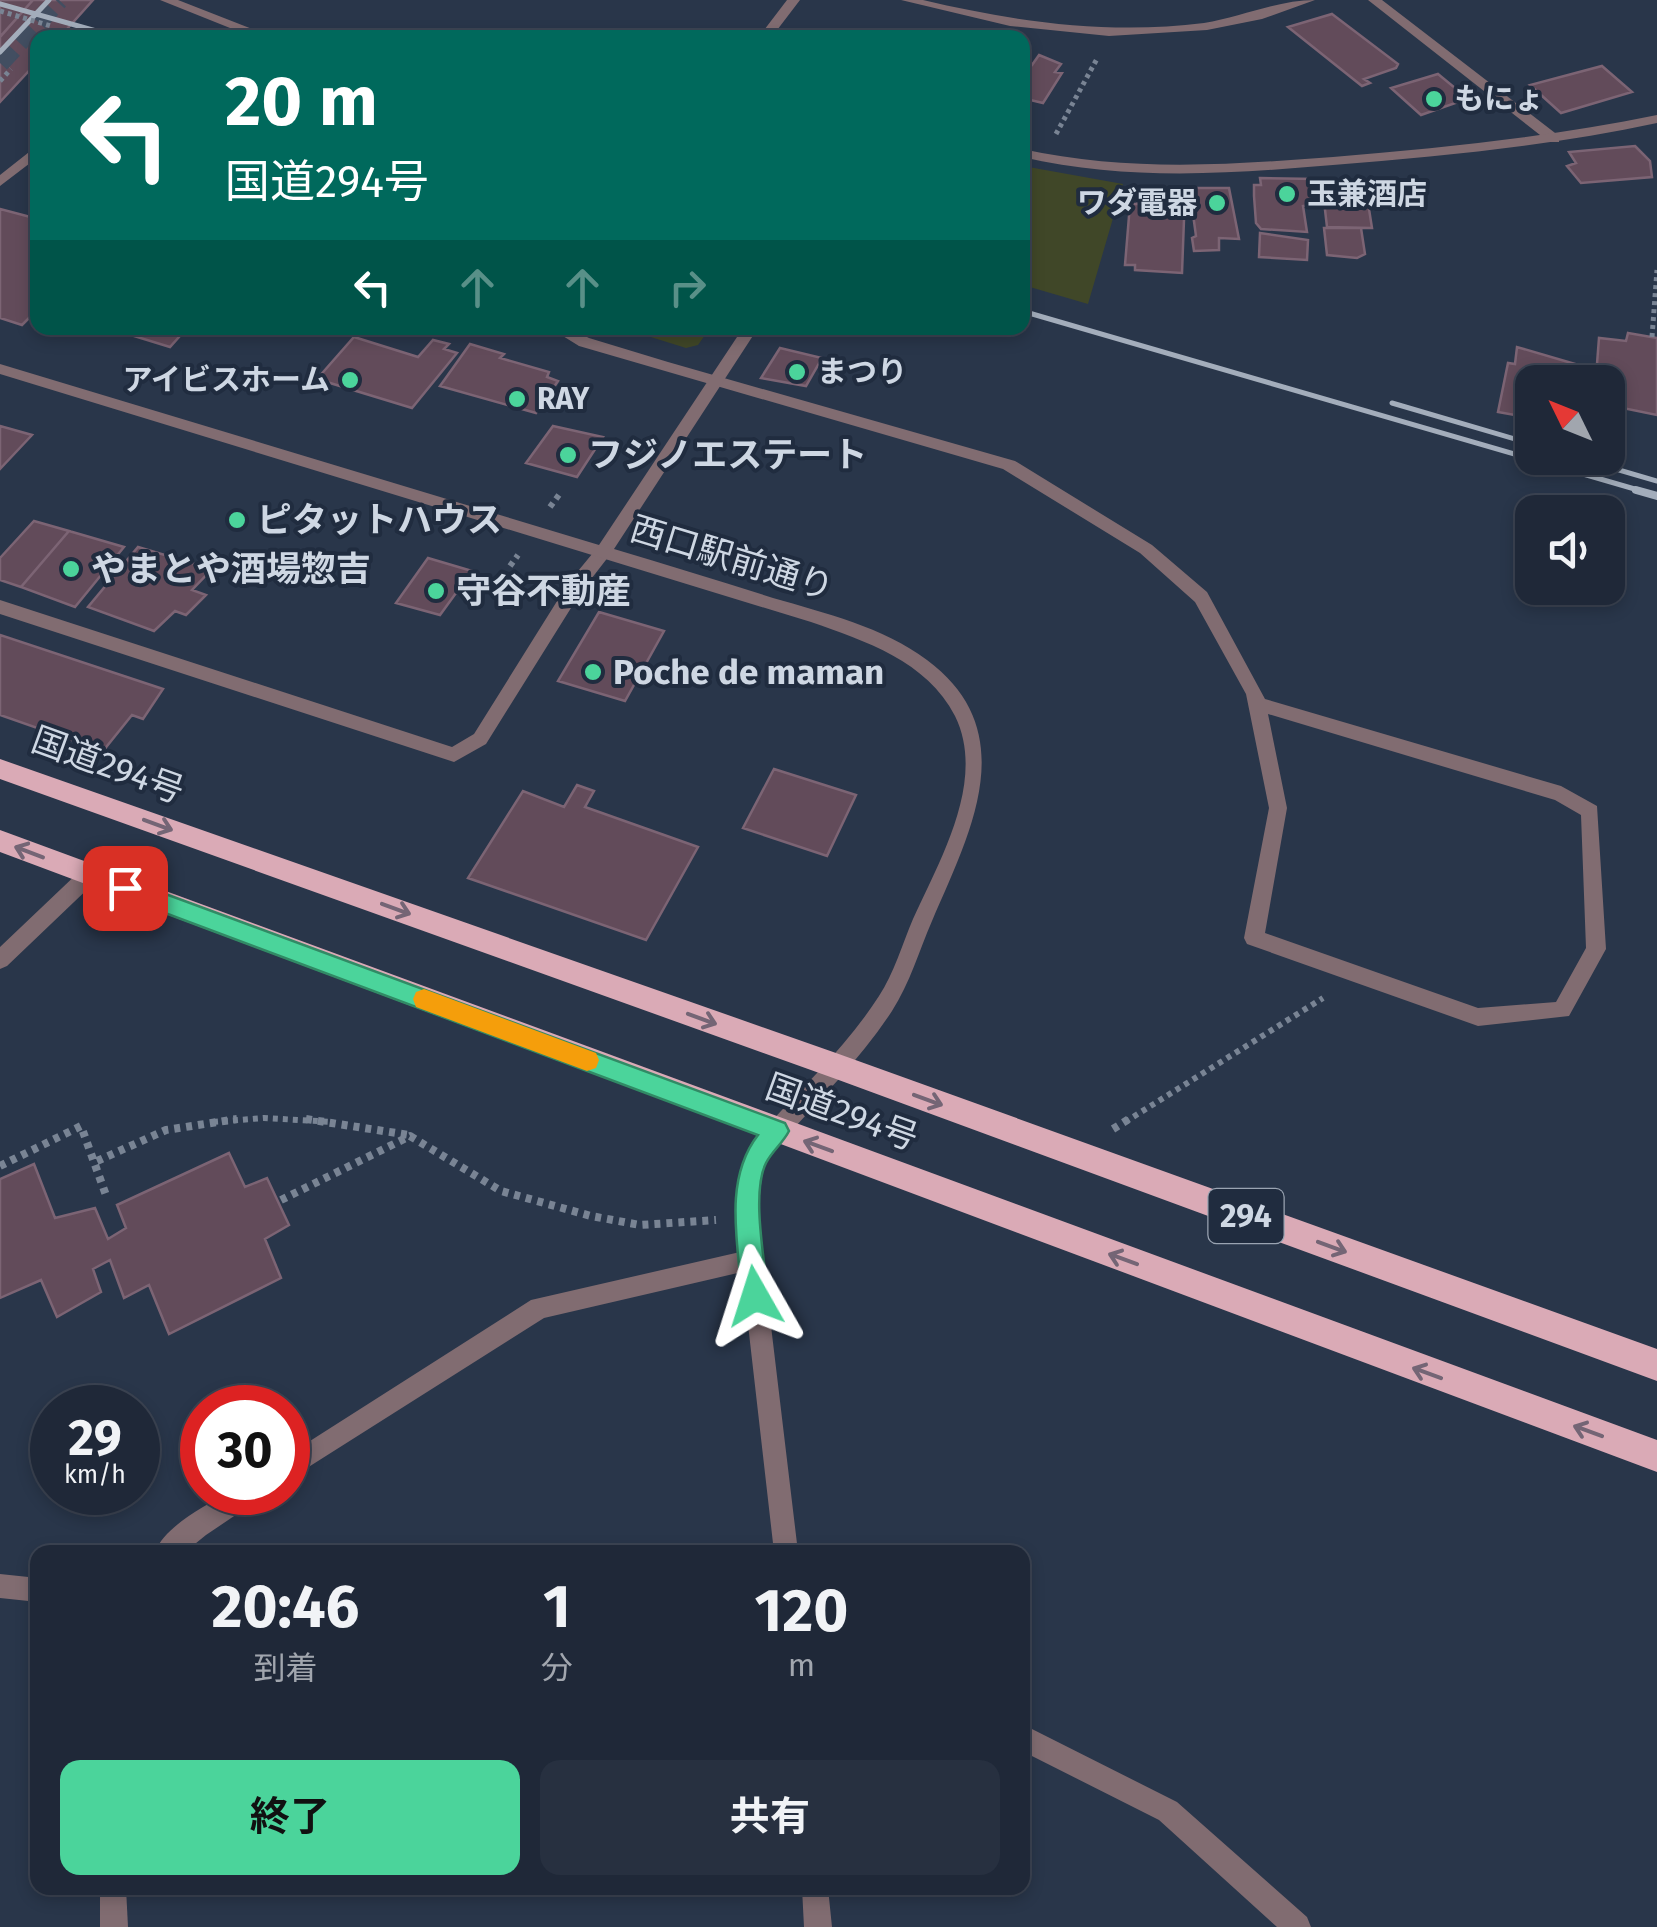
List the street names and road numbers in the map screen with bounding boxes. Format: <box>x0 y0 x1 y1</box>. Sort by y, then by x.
street label: 西口駅前通り <box>625 507 839 609</box>
street label: 国道294号 <box>26 718 190 812</box>
street label: 国道294号 <box>760 1065 924 1159</box>
road number: 294 <box>1208 1189 1284 1243</box>

